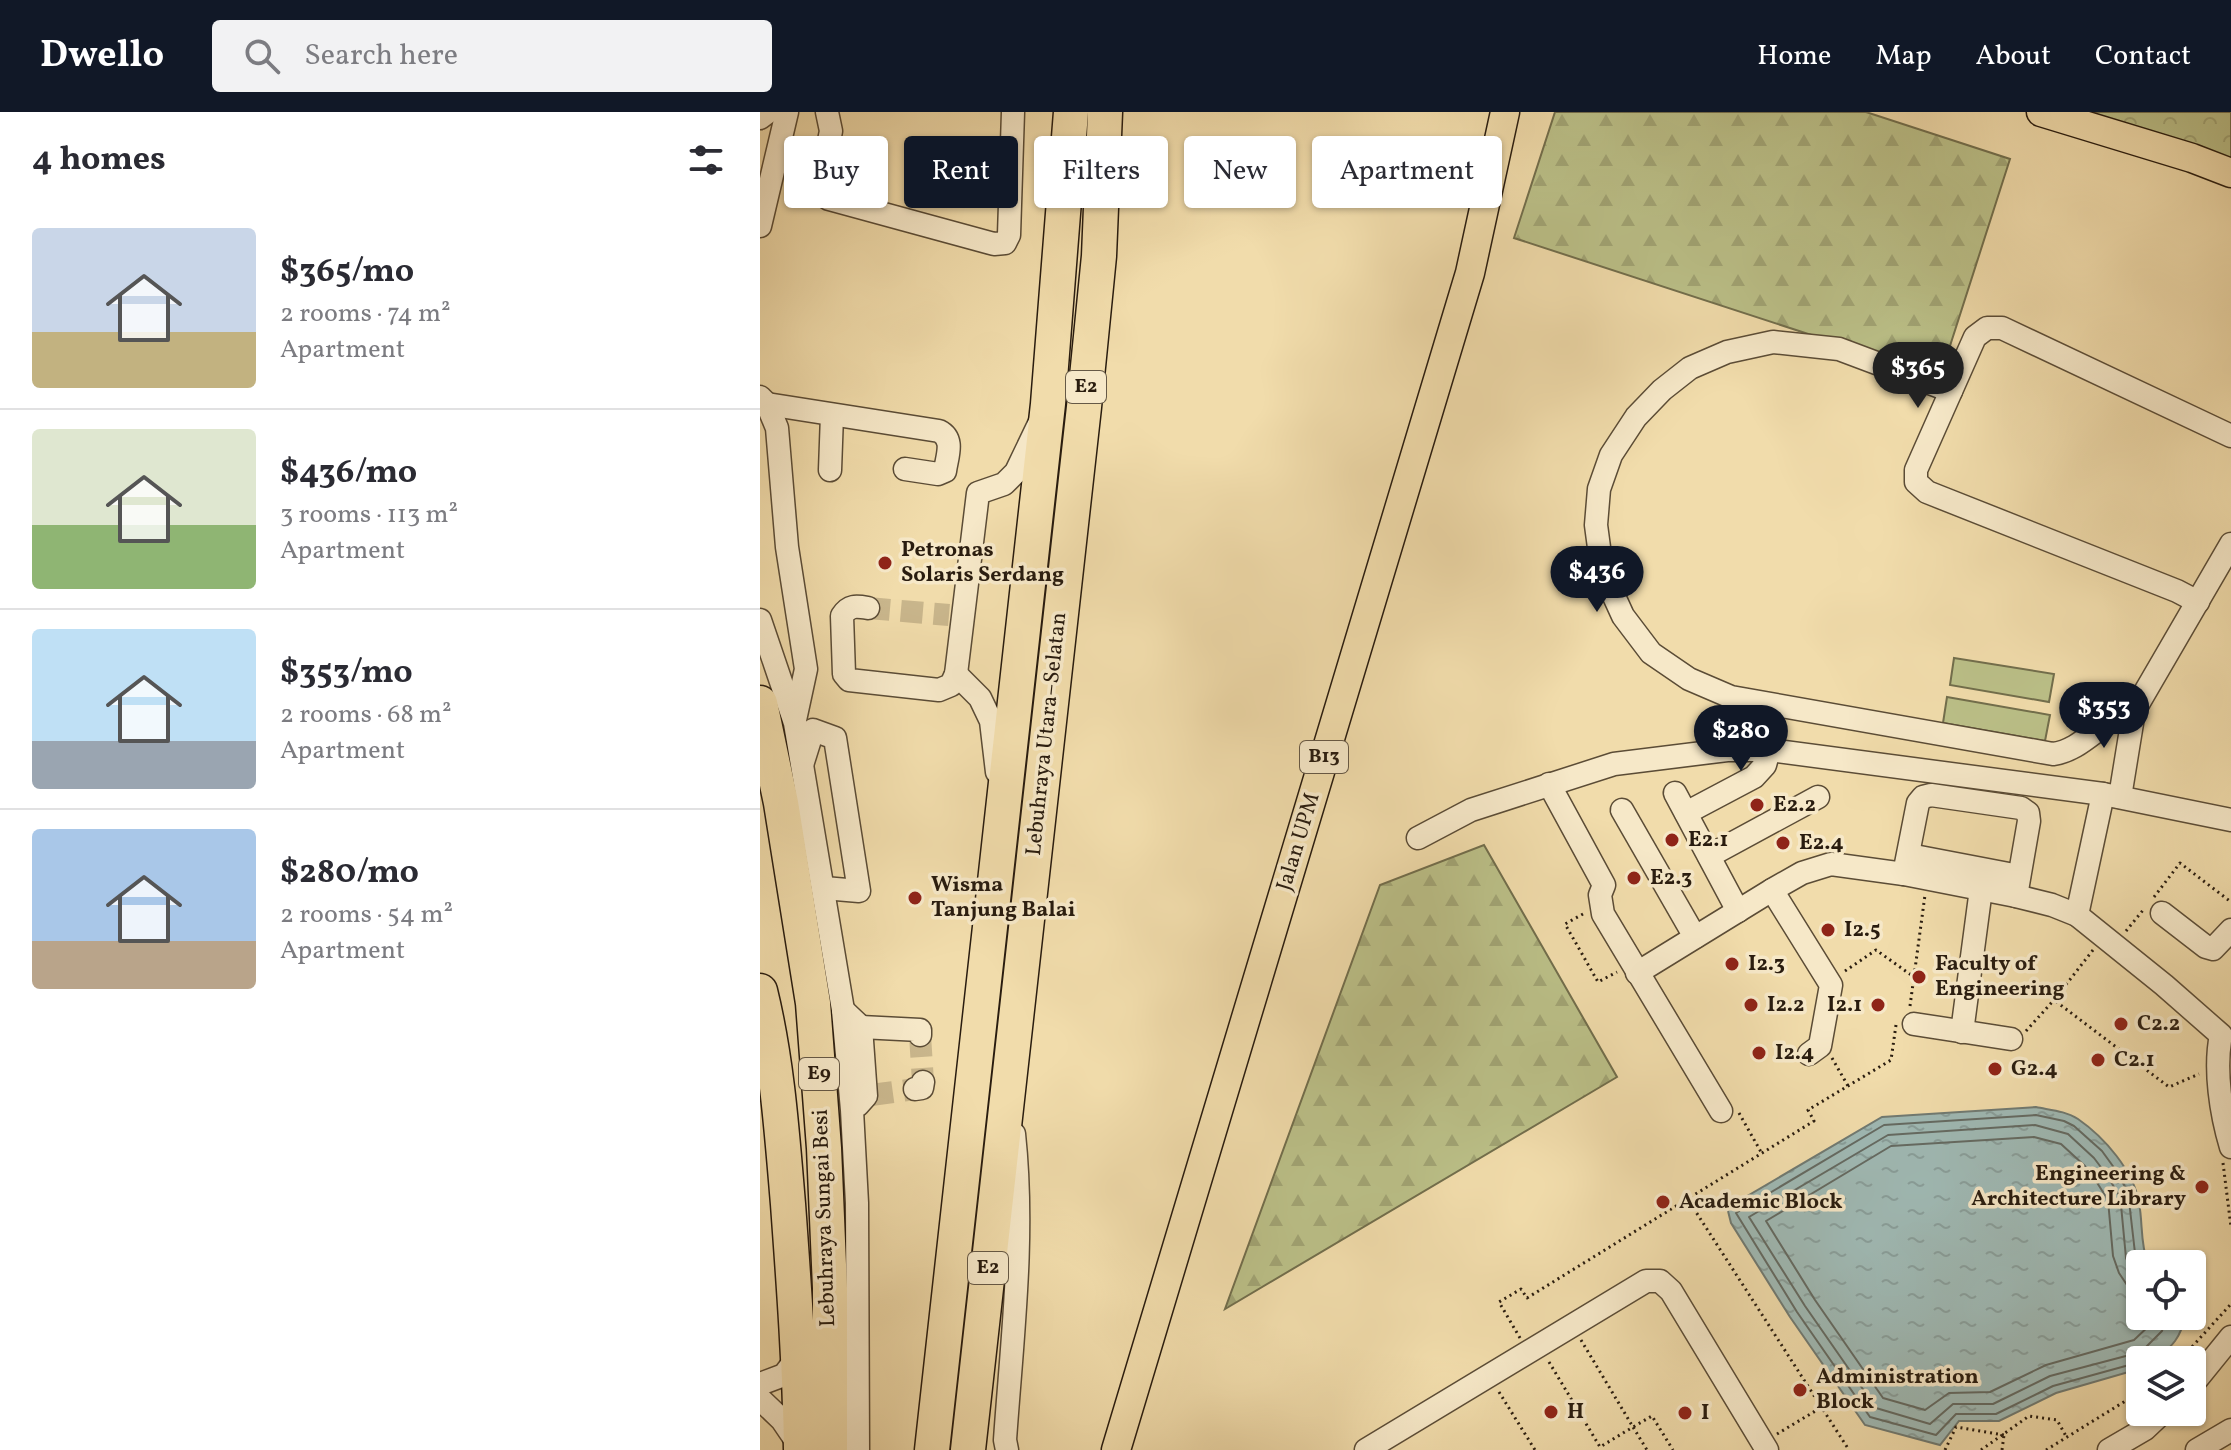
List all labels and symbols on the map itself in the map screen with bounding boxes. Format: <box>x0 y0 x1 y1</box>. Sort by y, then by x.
pin: $365 <box>1871 342 1965 410</box>
road number: E2 <box>1066 371 1106 403</box>
place label: Petronas Solaris Serdang <box>901 535 1064 591</box>
pin: $436 <box>1550 546 1644 614</box>
marker: Petronas Solaris Serdang <box>876 554 894 572</box>
street label: Lebuhraya Utara–Selatan <box>1019 611 1075 857</box>
pin: $353 <box>2057 682 2151 750</box>
pin: $280 <box>1694 705 1788 773</box>
road number: B13 <box>1300 741 1348 773</box>
street label: Jalan UPM <box>1269 789 1329 895</box>
place label: E2.2 <box>1773 790 1816 821</box>
marker: E2.2 <box>1748 796 1766 814</box>
place label: E2.1 <box>1688 825 1728 856</box>
place label: E2.4 <box>1799 828 1844 859</box>
marker: E2.1 <box>1663 831 1681 849</box>
marker: E2.4 <box>1774 834 1792 852</box>
place label: E2.3 <box>1650 863 1692 894</box>
marker: E2.3 <box>1625 869 1643 887</box>
place label: Wisma Tanjung Balai <box>931 870 1076 926</box>
marker: Wisma Tanjung Balai <box>906 889 924 907</box>
place label: I2.5 <box>1844 915 1880 946</box>
marker: I2.5 <box>1819 921 1837 939</box>
place label: I2.3 <box>1748 949 1785 980</box>
place label: Faculty of Engineering <box>1935 949 2065 1005</box>
marker: I2.3 <box>1723 955 1741 973</box>
marker: Faculty of Engineering <box>1910 968 1928 986</box>
place label: I2.2 <box>1767 990 1805 1021</box>
place label: I2.1 <box>1827 990 1862 1021</box>
marker: I2.2 <box>1742 996 1760 1014</box>
marker: I2.1 <box>1869 996 1887 1014</box>
place label: C2.2 <box>2137 1009 2180 1040</box>
marker: C2.2 <box>2112 1015 2130 1033</box>
place label: I2.4 <box>1775 1038 1814 1069</box>
marker: I2.4 <box>1750 1044 1768 1062</box>
place label: C2.1 <box>2114 1045 2155 1076</box>
marker: C2.1 <box>2089 1051 2107 1069</box>
place label: G2.4 <box>2011 1054 2058 1085</box>
road number: E9 <box>799 1058 839 1090</box>
marker: G2.4 <box>1986 1060 2004 1078</box>
street label: Lebuhraya Sungai Besi <box>806 1108 844 1328</box>
place label: Engineering & Architecture Library <box>1971 1159 2187 1215</box>
marker: Engineering & Architecture Library <box>2193 1178 2211 1196</box>
place label: Academic Block <box>1679 1187 1842 1218</box>
marker: Academic Block <box>1654 1193 1672 1211</box>
road number: E2 <box>968 1252 1008 1284</box>
place label: Administration Block <box>1816 1362 1979 1418</box>
marker: Administration Block <box>1791 1381 1809 1399</box>
place label: H <box>1567 1397 1584 1428</box>
place label: I <box>1701 1398 1709 1429</box>
marker: H <box>1542 1403 1560 1421</box>
marker: I <box>1676 1404 1694 1422</box>

